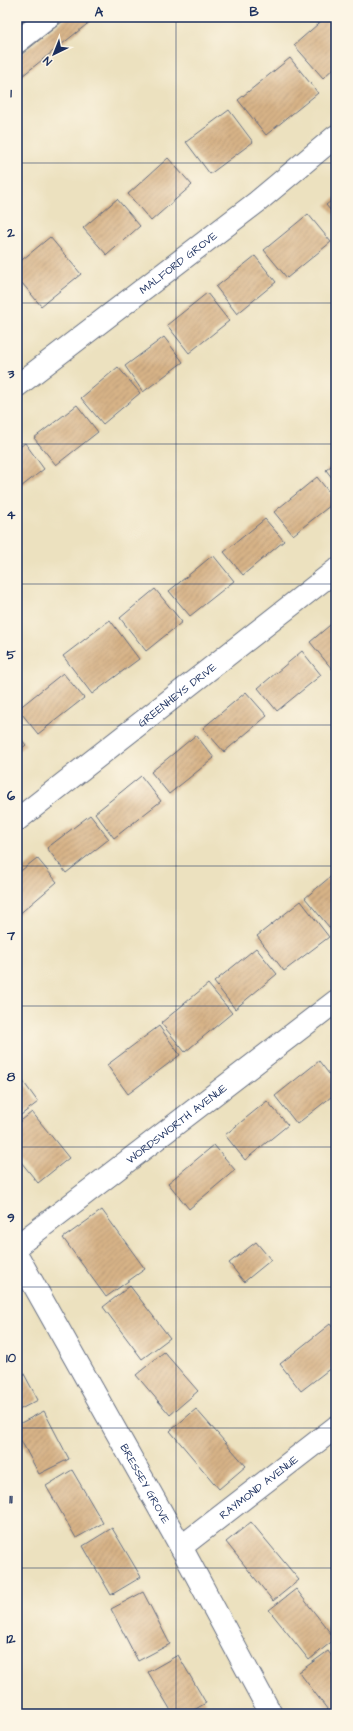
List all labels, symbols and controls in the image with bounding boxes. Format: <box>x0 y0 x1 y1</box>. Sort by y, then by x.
text: A <box>95 3 104 21</box>
text: B <box>249 3 259 21</box>
north arrow <box>34 34 74 74</box>
text: N <box>40 53 55 69</box>
text: 1 <box>10 84 12 102</box>
text: 2 <box>6 224 15 242</box>
street label: MALFORD GROVE <box>136 228 221 298</box>
text: 3 <box>7 365 15 383</box>
text: 4 <box>7 506 16 524</box>
text: 5 <box>6 646 16 664</box>
street label: GREENHEYS DRIVE <box>135 659 220 731</box>
text: 6 <box>7 787 16 805</box>
text: 7 <box>6 927 16 945</box>
text: 8 <box>7 1068 16 1086</box>
street label: WORDSWORTH AVENUE <box>123 1080 231 1167</box>
text: 9 <box>7 1209 15 1227</box>
text: 10 <box>6 1349 17 1367</box>
street label: BRESSEY GROVE <box>116 1441 174 1527</box>
street label: RAYMOND AVENUE <box>216 1452 302 1523</box>
text: 11 <box>9 1490 13 1508</box>
text: 12 <box>6 1630 16 1648</box>

